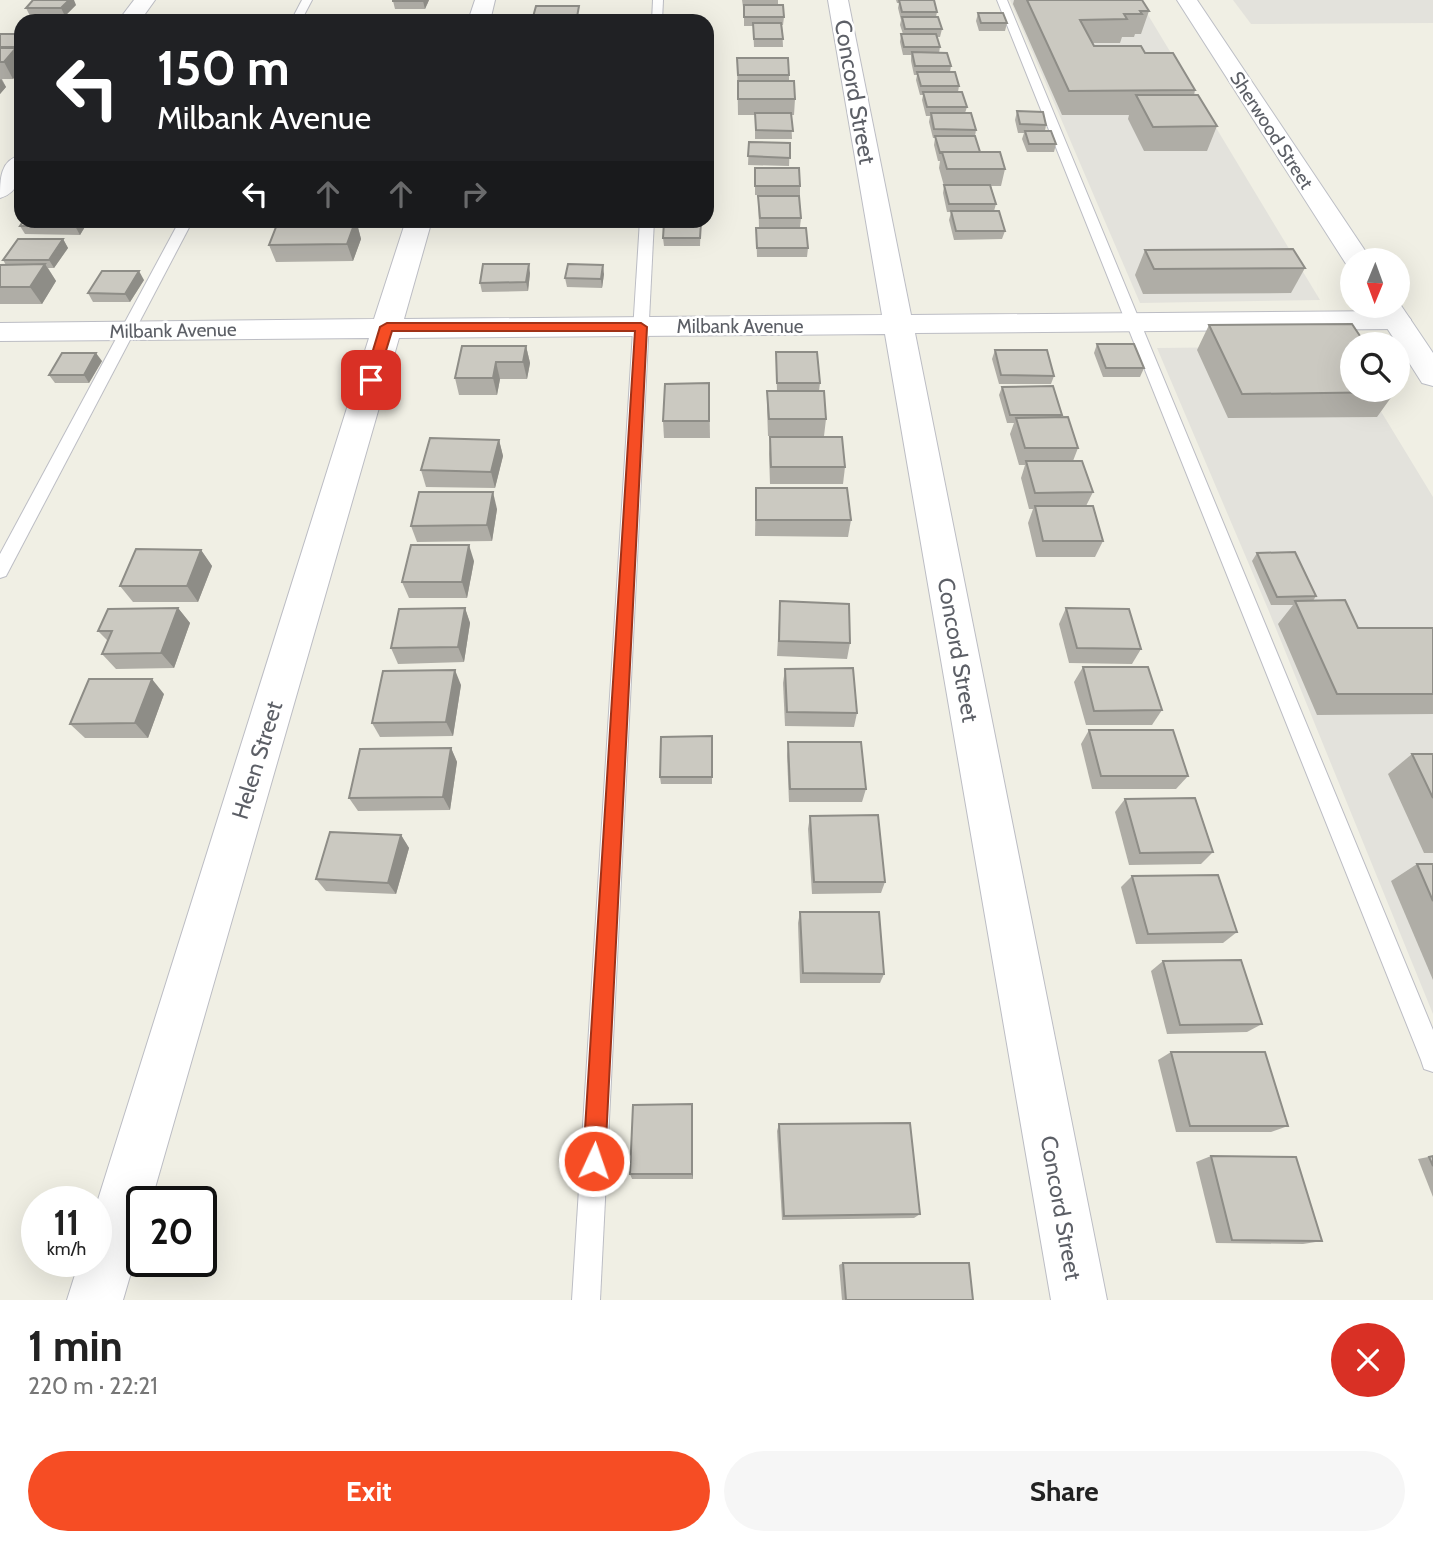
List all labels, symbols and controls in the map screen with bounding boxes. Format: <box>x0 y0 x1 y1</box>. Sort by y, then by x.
street label: Concord Street <box>829 18 882 167</box>
text: 150 m <box>157 38 290 97</box>
icon: left <box>42 42 133 133</box>
street label: Sherwood Street <box>1225 67 1318 194</box>
text: Milbank Avenue <box>157 98 371 137</box>
icon: left <box>236 175 274 213</box>
icon: ahead <box>309 175 347 213</box>
icon: ahead <box>382 175 420 213</box>
icon: right <box>455 175 493 213</box>
north arrow <box>1340 248 1410 318</box>
map controls <box>1340 248 1410 402</box>
street label: Milbank Avenue <box>676 315 804 338</box>
street label: Milbank Avenue <box>109 318 237 343</box>
button: search <box>1340 332 1410 402</box>
pin <box>341 350 401 410</box>
icon: arrive <box>352 361 390 399</box>
street label: Concord Street <box>932 576 985 725</box>
street label: Helen Street <box>226 697 288 822</box>
position arrow <box>557 1124 631 1198</box>
street label: Concord Street <box>1035 1134 1088 1283</box>
speed limit sign: 20 <box>126 1186 217 1277</box>
text: 11 <box>54 1201 79 1244</box>
text: km/h <box>47 1238 86 1260</box>
text: 1 min <box>28 1320 123 1372</box>
button: close <box>1331 1323 1405 1397</box>
text: 220 m · 22:21 <box>28 1372 158 1400</box>
button: Exit <box>28 1451 710 1531</box>
button: Share <box>724 1451 1405 1531</box>

